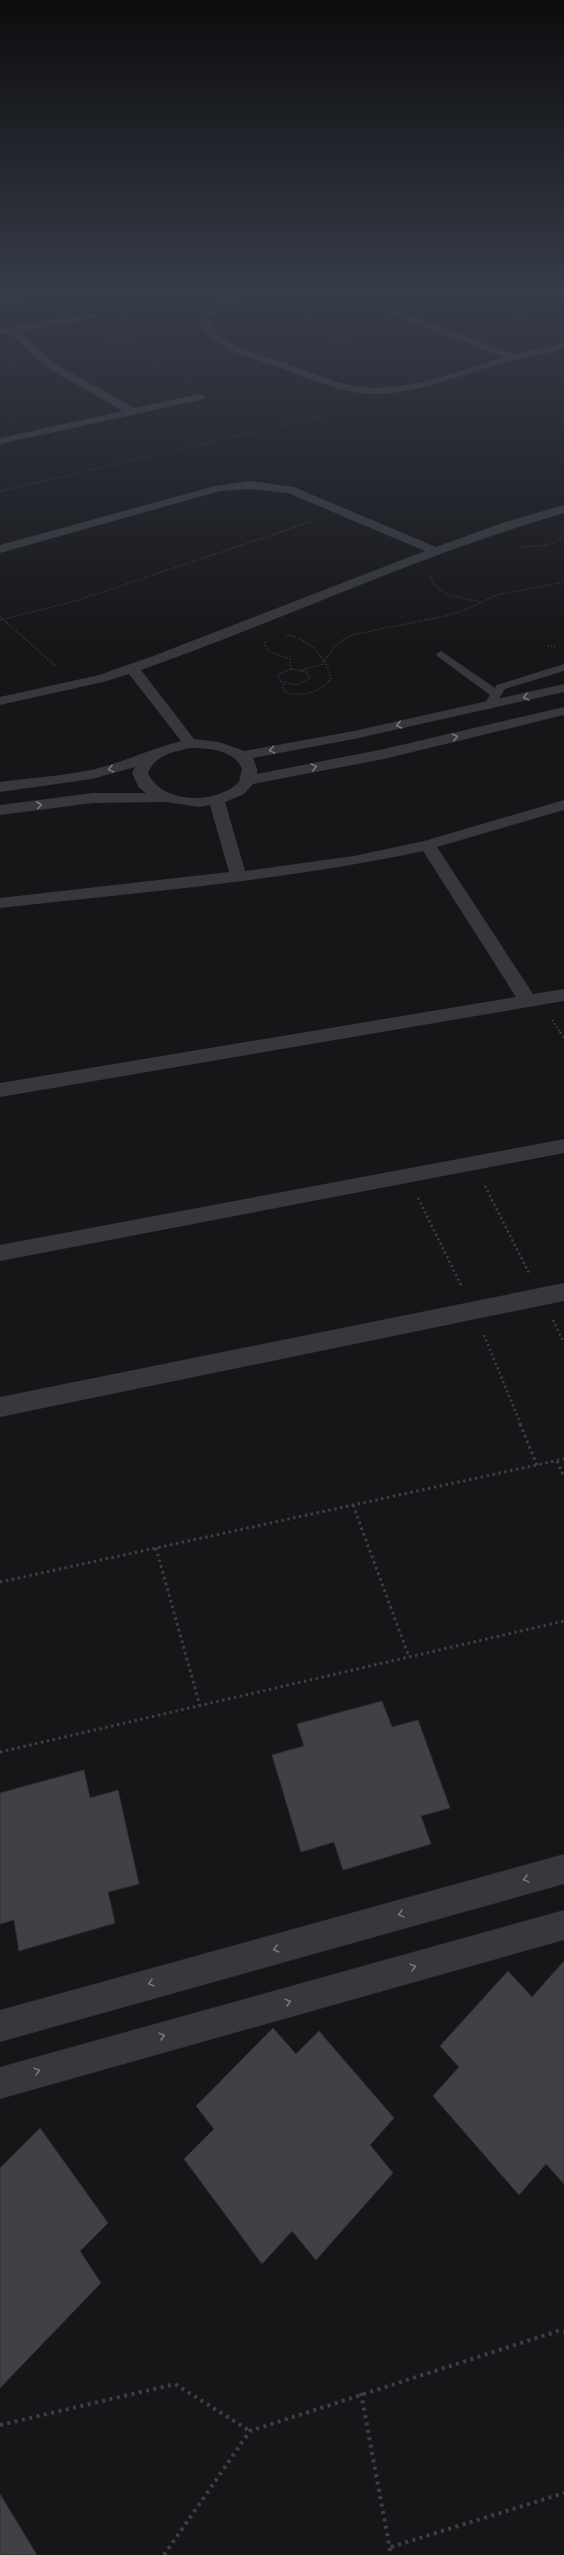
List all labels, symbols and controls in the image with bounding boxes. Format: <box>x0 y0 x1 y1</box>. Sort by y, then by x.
one-way arrow <box>523 692 530 701</box>
one-way arrow <box>396 721 402 729</box>
one-way arrow <box>451 734 458 742</box>
one-way arrow <box>269 745 275 754</box>
one-way arrow <box>311 764 317 772</box>
one-way arrow <box>108 765 114 773</box>
one-way arrow <box>36 801 42 810</box>
one-way arrow <box>523 1874 530 1883</box>
one-way arrow <box>398 1909 405 1918</box>
one-way arrow <box>273 1944 280 1953</box>
one-way arrow <box>409 1963 416 1972</box>
one-way arrow <box>147 1979 154 1987</box>
one-way arrow <box>284 1998 291 2007</box>
one-way arrow <box>159 2033 166 2041</box>
one-way arrow <box>33 2067 40 2076</box>

